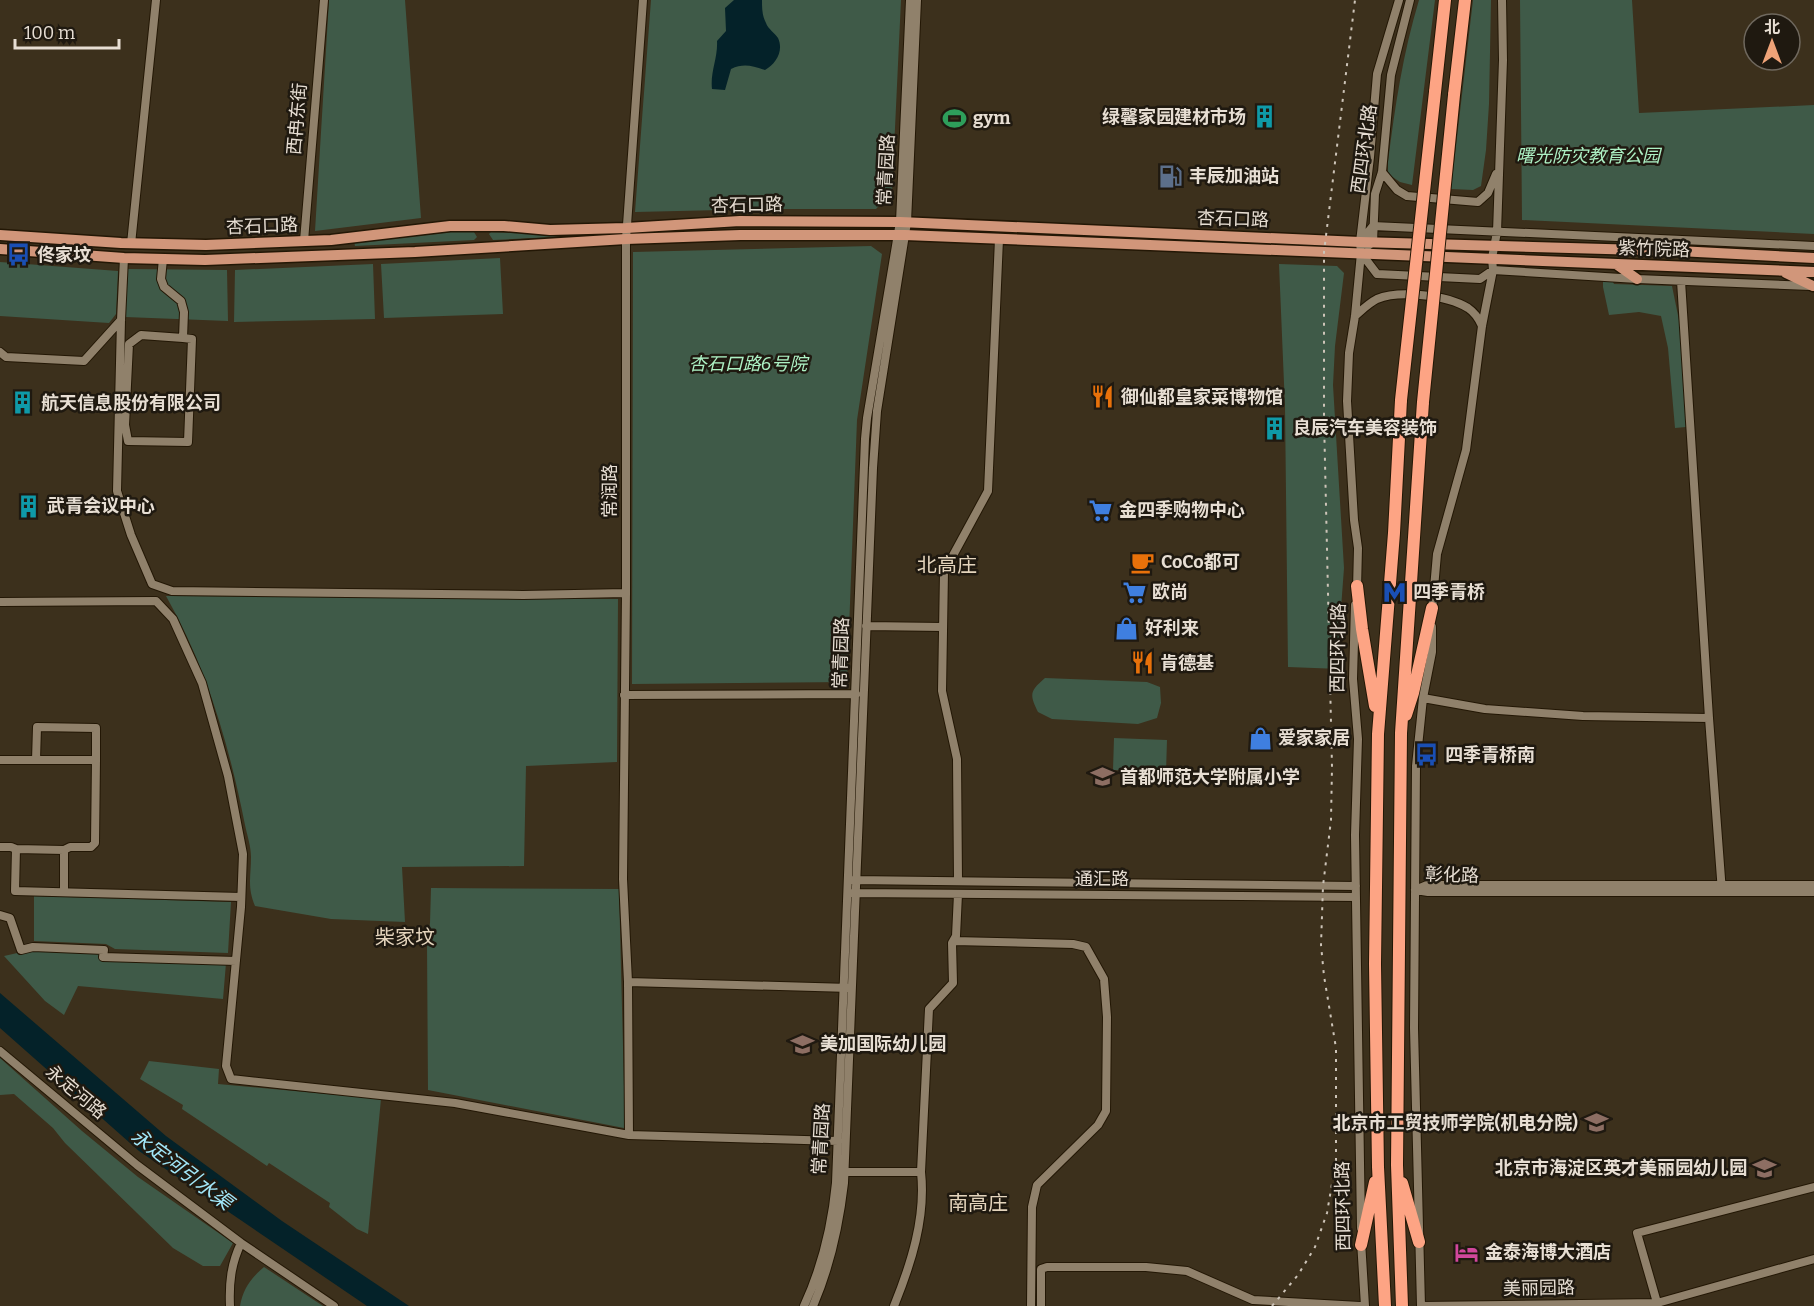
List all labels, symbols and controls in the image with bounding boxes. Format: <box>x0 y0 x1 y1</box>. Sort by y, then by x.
scale bar <box>15 12 118 50</box>
north arrow <box>1742 12 1802 72</box>
text: 北 <box>1764 18 1780 37</box>
text: 100 m <box>24 22 75 44</box>
street label: 西冉东街 <box>283 82 311 156</box>
street label: 西四环北路 <box>1347 103 1381 195</box>
building icon: 绿馨家园建材市场 <box>1251 104 1277 130</box>
sports icon: gym <box>942 105 968 131</box>
place label: 绿馨家园建材市场 <box>1102 106 1246 128</box>
place label: gym <box>973 107 1010 129</box>
street label: 常青园路 <box>873 133 899 207</box>
park label: 曙光防灾教育公园 <box>1516 145 1663 167</box>
fuel station icon: 丰辰加油站 <box>1158 163 1184 189</box>
place label: 丰辰加油站 <box>1189 165 1279 187</box>
street label: 杏石口路 <box>711 193 783 217</box>
street label: 杏石口路 <box>1197 207 1269 231</box>
street label: 杏石口路 <box>226 214 298 238</box>
street label: 紫竹院路 <box>1618 237 1690 261</box>
bus stop icon: 佟家坟 <box>6 242 32 268</box>
place label: 佟家坟 <box>37 244 91 266</box>
park label: 杏石口路6号院 <box>689 353 810 375</box>
restaurant icon: 御仙都皇家菜博物馆 <box>1090 384 1116 410</box>
place label: 御仙都皇家菜博物馆 <box>1120 386 1283 408</box>
building icon: 航天信息股份有限公司 <box>10 390 36 416</box>
place label: 航天信息股份有限公司 <box>41 392 221 414</box>
building icon: 良辰汽车美容装饰 <box>1262 415 1288 441</box>
place label: 良辰汽车美容装饰 <box>1293 417 1437 439</box>
street label: 常润路 <box>599 464 621 518</box>
building icon: 武青会议中心 <box>16 493 42 519</box>
place label: 武青会议中心 <box>47 495 155 517</box>
supermarket icon: 金四季购物中心 <box>1088 497 1114 523</box>
place label: 金四季购物中心 <box>1119 499 1245 521</box>
cafe icon: CoCo都可 <box>1130 549 1156 575</box>
place label: CoCo都可 <box>1161 551 1240 573</box>
district label: 北高庄 <box>917 553 977 577</box>
supermarket icon: 欧尚 <box>1121 579 1147 605</box>
metro station icon: 四季青桥 <box>1382 579 1408 605</box>
place label: 欧尚 <box>1152 581 1188 603</box>
place label: 四季青桥 <box>1413 581 1485 603</box>
street label: 西四环北路 <box>1326 603 1350 693</box>
shop icon: 好利来 <box>1114 615 1140 641</box>
street label: 常青园路 <box>829 617 853 689</box>
place label: 好利来 <box>1145 617 1199 639</box>
restaurant icon: 肯德基 <box>1129 650 1155 676</box>
place label: 肯德基 <box>1160 652 1214 674</box>
shop icon: 爱家家居 <box>1247 725 1273 751</box>
place label: 爱家家居 <box>1278 727 1350 749</box>
bus stop icon: 四季青桥南 <box>1414 742 1440 768</box>
place label: 四季青桥南 <box>1445 744 1535 766</box>
school or university icon: 首都师范大学附属小学 <box>1089 764 1115 790</box>
place label: 首都师范大学附属小学 <box>1120 766 1300 788</box>
street label: 彰化路 <box>1425 863 1479 887</box>
street label: 通汇路 <box>1075 868 1129 890</box>
district label: 柴家坟 <box>375 925 435 949</box>
school or university icon: 美加国际幼儿园 <box>789 1031 815 1057</box>
place label: 美加国际幼儿园 <box>820 1033 946 1055</box>
street label: 永定河路 <box>41 1060 111 1124</box>
street label: 常青园路 <box>808 1102 834 1176</box>
school or university icon: 北京市工贸技师学院(机电分院) <box>1583 1110 1609 1136</box>
place label: 北京市工贸技师学院(机电分院) <box>1333 1112 1578 1134</box>
water label: 永定河引水渠 <box>127 1123 240 1216</box>
school or university icon: 北京市海淀区英才美丽园幼儿园 <box>1752 1155 1778 1181</box>
place label: 北京市海淀区英才美丽园幼儿园 <box>1495 1157 1747 1179</box>
street label: 西四环北路 <box>1331 1161 1355 1251</box>
district label: 南高庄 <box>948 1191 1008 1215</box>
hotel icon: 金泰海博大酒店 <box>1454 1239 1480 1265</box>
place label: 金泰海博大酒店 <box>1485 1241 1611 1263</box>
street label: 美丽园路 <box>1503 1276 1575 1300</box>

